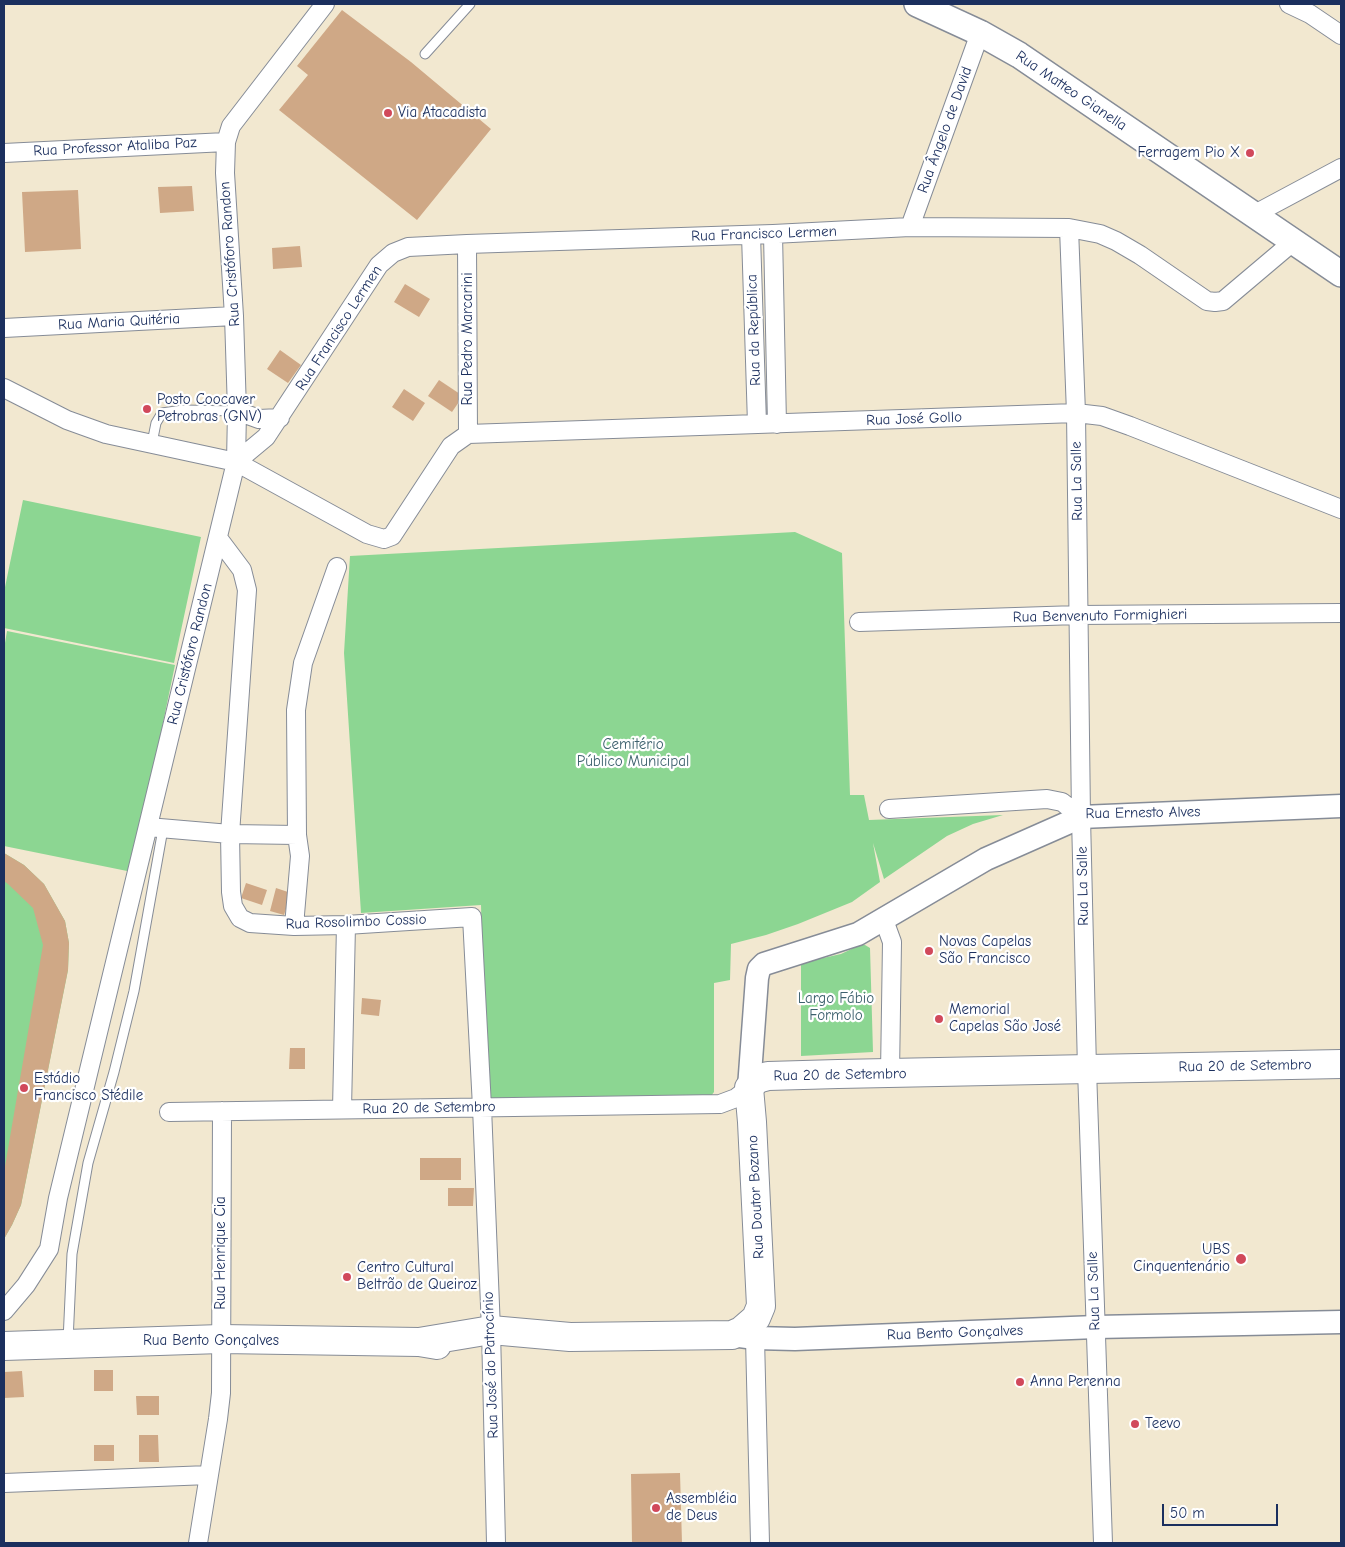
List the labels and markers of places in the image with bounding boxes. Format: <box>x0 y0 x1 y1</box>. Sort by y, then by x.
place label: Via Atacadista <box>398 104 487 122</box>
marker: Via Atacadista <box>382 107 394 119</box>
place label: Ferragem Pio X <box>1137 144 1240 162</box>
marker: Ferragem Pio X <box>1244 147 1256 159</box>
place label: Posto Coocaver Petrobras (GNV) <box>157 391 262 426</box>
marker: Posto Coocaver Petrobras (GNV) <box>141 403 153 415</box>
place label: Novas Capelas São Francisco <box>939 933 1031 968</box>
marker: Novas Capelas São Francisco <box>923 945 935 957</box>
place label: Memorial Capelas São José <box>949 1001 1061 1036</box>
marker: Memorial Capelas São José <box>933 1013 945 1025</box>
place label: Estádio Francisco Stédile <box>34 1070 143 1105</box>
marker: Estádio Francisco Stédile <box>18 1082 30 1094</box>
place label: UBS Cinquentenário <box>1133 1241 1230 1276</box>
marker: UBS Cinquentenário <box>1234 1252 1248 1266</box>
place label: Centro Cultural Beltrão de Queiroz <box>357 1259 477 1294</box>
marker: Centro Cultural Beltrão de Queiroz <box>341 1271 353 1283</box>
place label: Anna Perenna <box>1030 1373 1121 1391</box>
marker: Anna Perenna <box>1014 1376 1026 1388</box>
place label: Teevo <box>1145 1415 1181 1433</box>
marker: Teevo <box>1129 1418 1141 1430</box>
place label: Assembléia de Deus <box>666 1490 737 1525</box>
marker: Assembléia de Deus <box>650 1502 662 1514</box>

